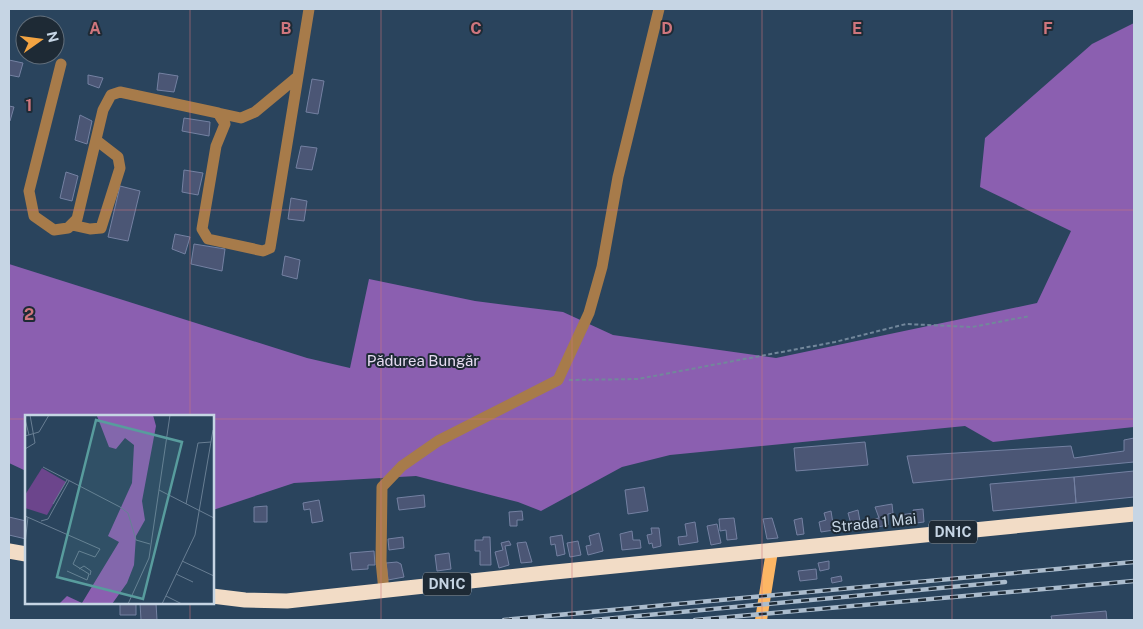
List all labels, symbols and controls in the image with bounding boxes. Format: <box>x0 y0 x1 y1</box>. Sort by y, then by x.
north arrow <box>15 15 65 65</box>
text: A <box>89 19 101 38</box>
text: B <box>281 19 292 38</box>
text: C <box>470 19 482 38</box>
text: D <box>661 19 673 38</box>
text: E <box>852 19 862 38</box>
text: F <box>1043 19 1053 38</box>
text: N <box>44 30 62 44</box>
text: 1 <box>26 96 32 115</box>
text: 2 <box>24 305 34 324</box>
park label: Pădurea Bungăr <box>367 352 479 369</box>
inset map <box>25 415 214 604</box>
street label: Strada 1 Mai <box>831 510 917 535</box>
road number: DN1C <box>929 520 977 544</box>
road number: DN1C <box>423 572 471 596</box>

